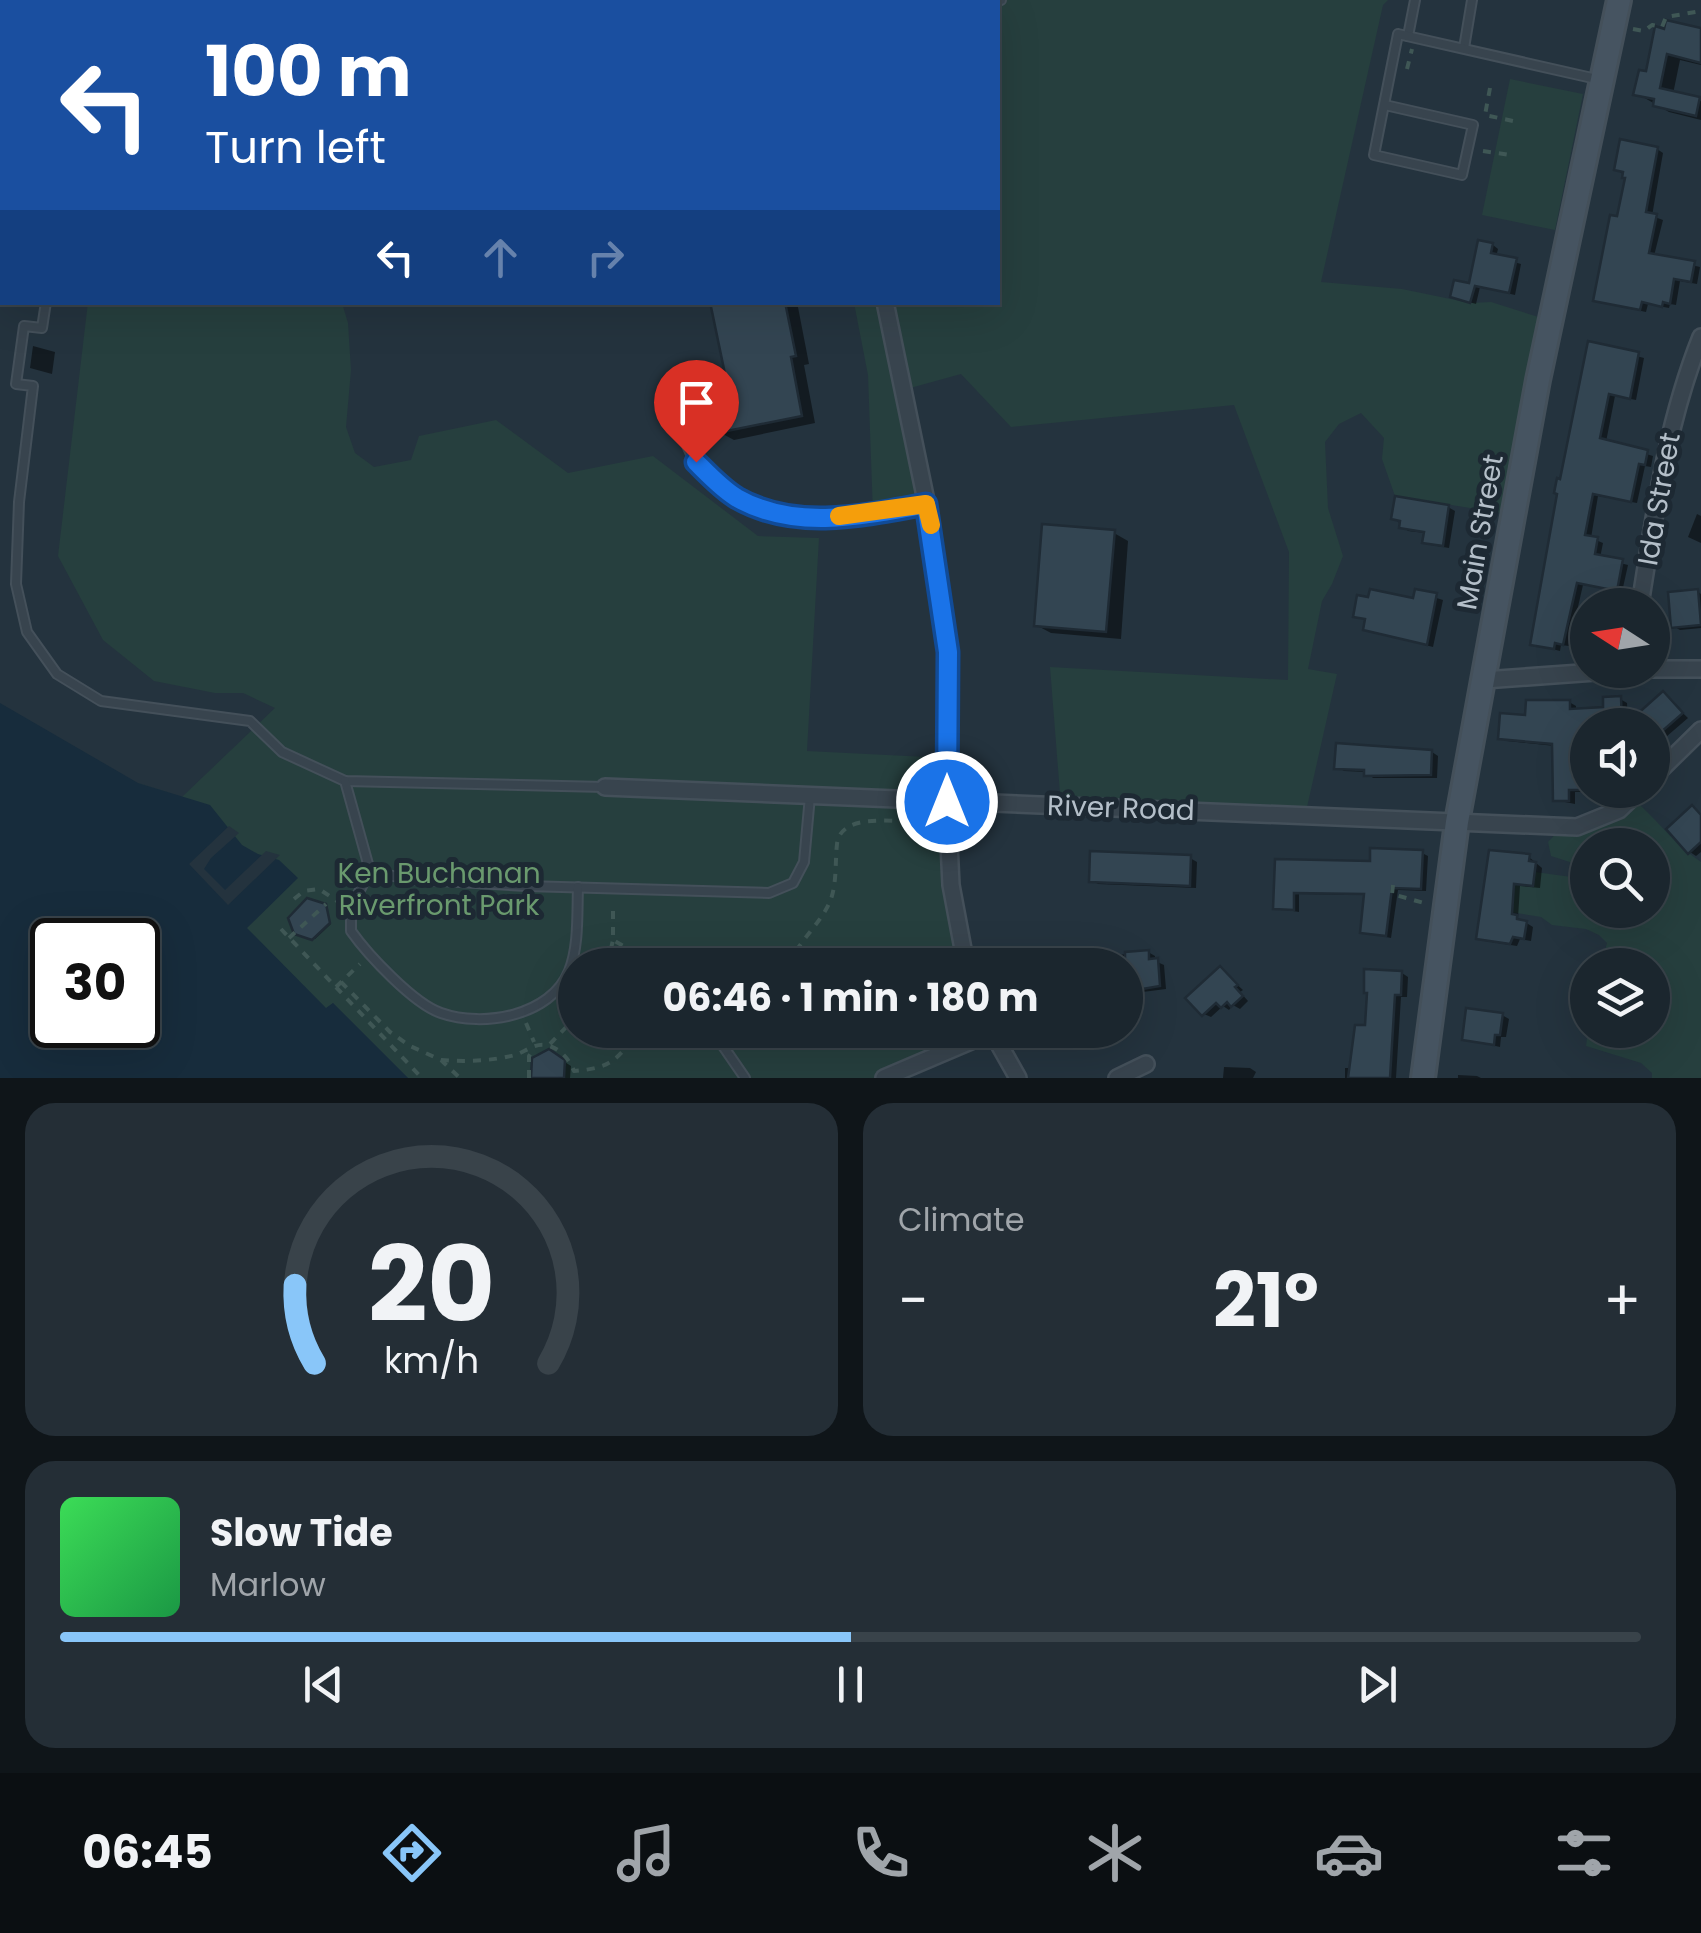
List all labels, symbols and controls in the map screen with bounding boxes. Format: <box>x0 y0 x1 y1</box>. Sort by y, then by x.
text: 100 m <box>205 22 412 121</box>
icon: left <box>40 40 170 170</box>
text: Turn left <box>205 116 386 179</box>
icon: left <box>368 230 423 285</box>
icon: ahead <box>473 230 528 285</box>
icon: right <box>578 230 633 285</box>
pin <box>654 360 739 463</box>
icon: arrive <box>669 375 724 430</box>
street label: Ida Street <box>1628 430 1690 568</box>
street label: Main Street <box>1447 451 1513 613</box>
north arrow <box>1570 588 1670 688</box>
map controls <box>1570 588 1670 1048</box>
button: sound <box>1570 708 1670 808</box>
position arrow <box>895 750 999 854</box>
street label: River Road <box>1047 786 1195 830</box>
button: search <box>1570 828 1670 928</box>
park label: Ken Buchanan Riverfront Park <box>337 854 541 925</box>
speed limit sign: 30 <box>30 918 160 1048</box>
button: layers <box>1570 948 1670 1048</box>
text: 06:46 · 1 min · 180 m <box>662 971 1039 1024</box>
text: Climate <box>898 1197 1025 1242</box>
text: 20 <box>368 1212 495 1357</box>
text: 21° <box>1213 1248 1319 1353</box>
text: − <box>898 1262 928 1339</box>
text: + <box>1603 1262 1641 1339</box>
text: km/h <box>384 1335 479 1386</box>
text: Slow Tide <box>210 1506 393 1559</box>
text: Marlow <box>210 1562 326 1607</box>
icon: previous <box>296 1657 351 1712</box>
icon: pause <box>823 1657 878 1712</box>
icon: next <box>1350 1657 1405 1712</box>
icon: directions <box>377 1818 447 1888</box>
icon: music <box>611 1818 681 1888</box>
icon: phone <box>846 1818 916 1888</box>
icon: climate <box>1080 1818 1150 1888</box>
icon: car <box>1314 1818 1384 1888</box>
icon: filters <box>1549 1818 1619 1888</box>
text: 06:45 <box>82 1821 213 1884</box>

